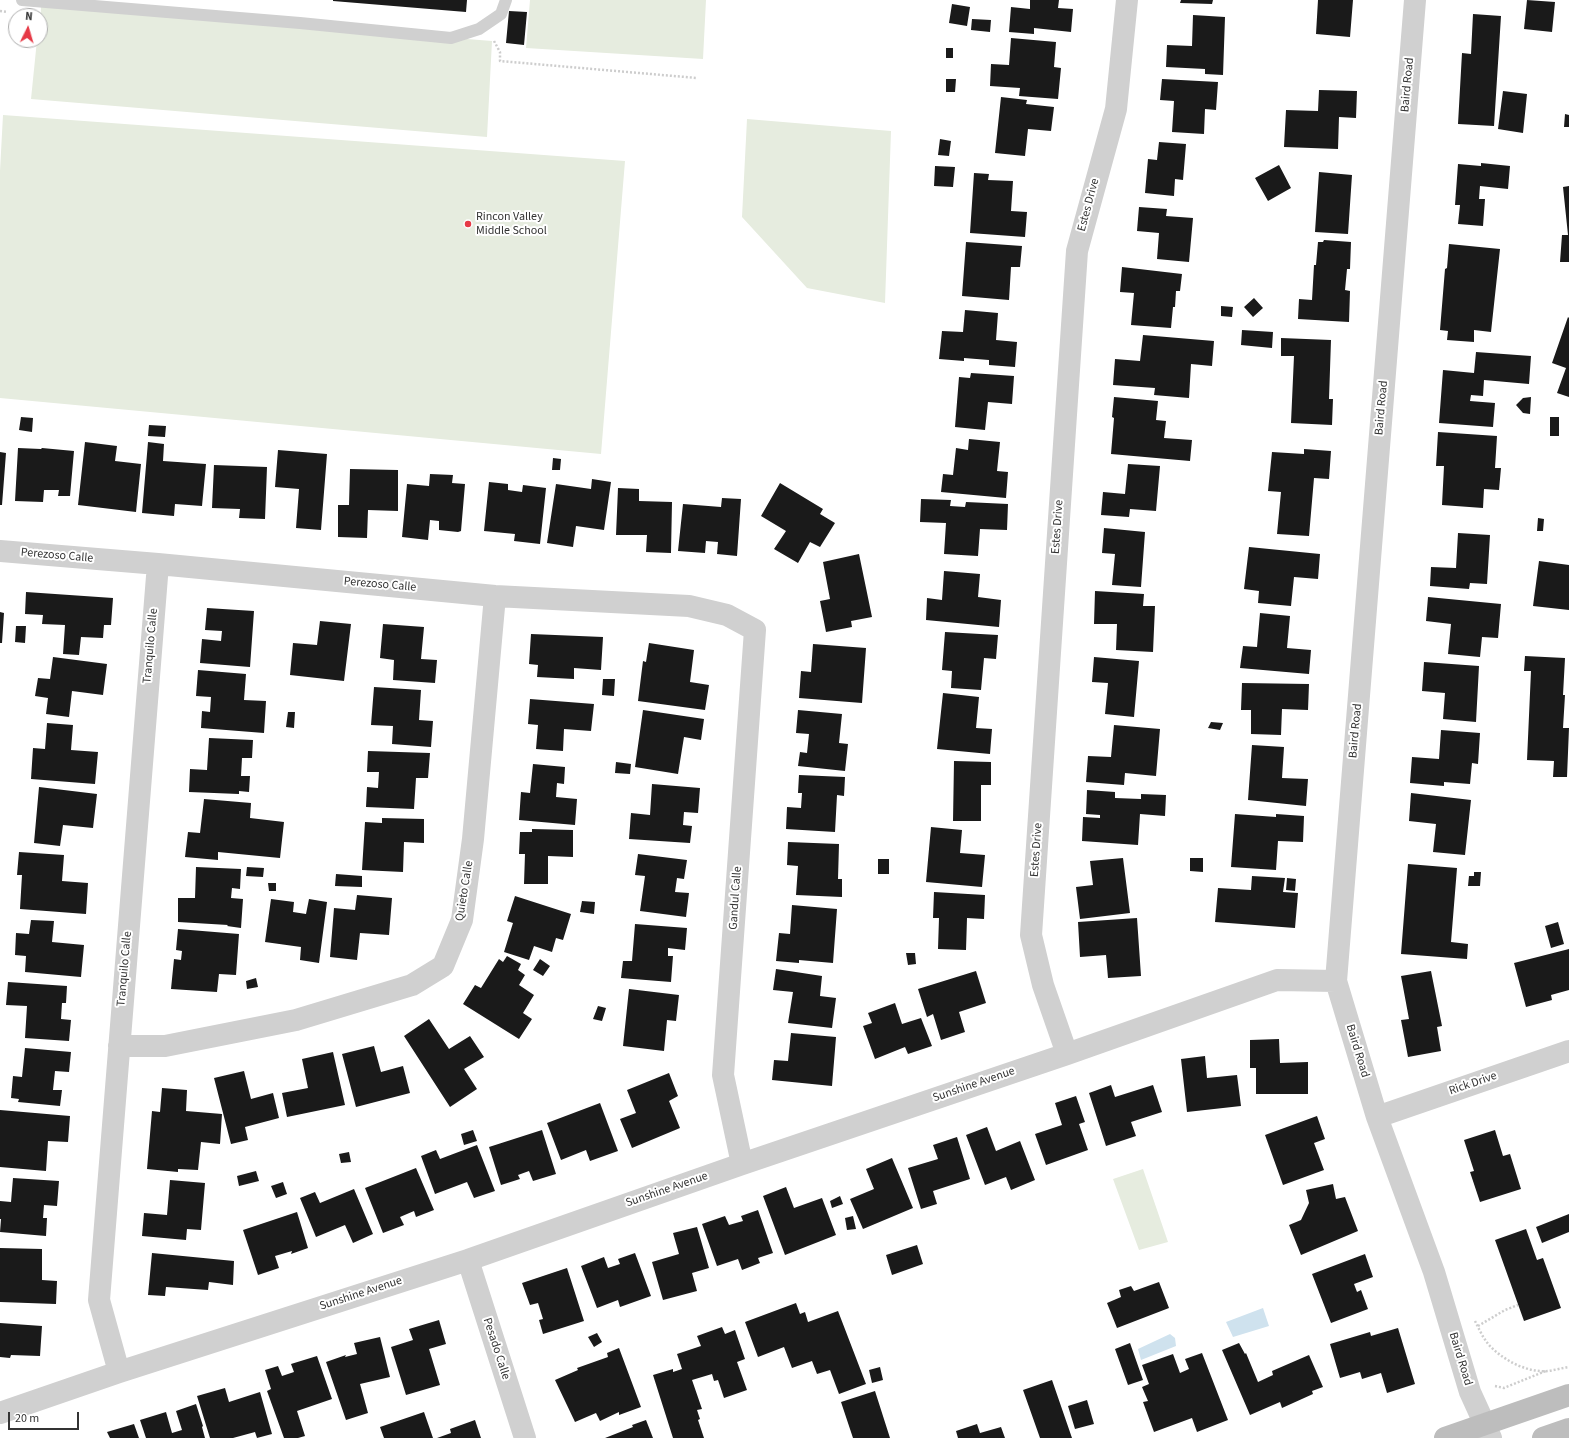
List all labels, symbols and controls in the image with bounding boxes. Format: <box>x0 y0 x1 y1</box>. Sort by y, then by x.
north arrow <box>8 8 48 48</box>
text: N <box>25 9 33 24</box>
street label: Baird Road <box>1398 57 1418 113</box>
street label: Estes Drive <box>1075 177 1103 233</box>
place label: Rincon Valley Middle School <box>476 210 547 238</box>
marker: Rincon Valley Middle School <box>463 219 473 229</box>
street label: Baird Road <box>1372 380 1392 436</box>
street label: Estes Drive <box>1049 499 1067 555</box>
street label: Perezoso Calle <box>20 546 94 566</box>
street label: Perezoso Calle <box>343 575 417 595</box>
street label: Tranquilo Calle <box>141 608 161 684</box>
street label: Baird Road <box>1346 703 1366 759</box>
street label: Estes Drive <box>1028 822 1046 878</box>
street label: Quieto Calle <box>453 860 477 922</box>
street label: Gandul Calle <box>727 866 745 930</box>
street label: Tranquilo Calle <box>115 931 135 1007</box>
street label: Baird Road <box>1342 1023 1372 1079</box>
street label: Sunshine Avenue <box>931 1064 1017 1106</box>
street label: Rick Drive <box>1447 1069 1499 1099</box>
street label: Sunshine Avenue <box>624 1169 710 1211</box>
street label: Sunshine Avenue <box>318 1274 404 1314</box>
street label: Pesado Calle <box>479 1316 513 1382</box>
street label: Baird Road <box>1445 1331 1475 1387</box>
scale bar <box>10 1404 81 1430</box>
text: 20 m <box>15 1410 39 1427</box>

